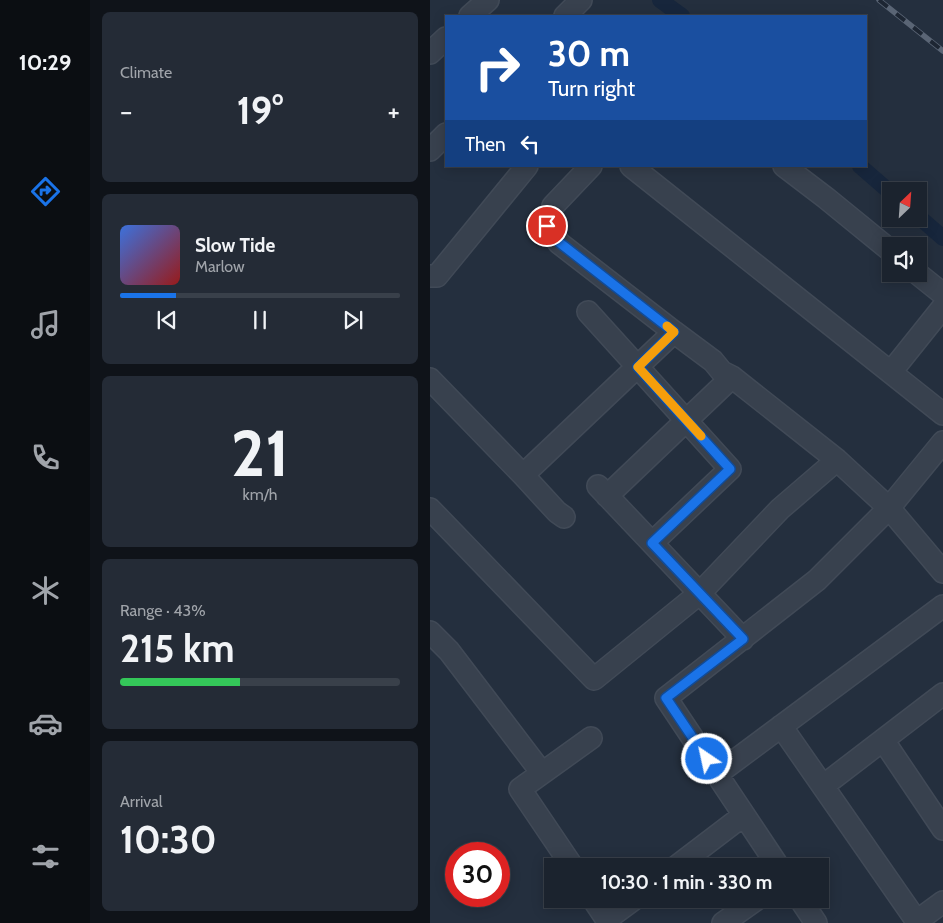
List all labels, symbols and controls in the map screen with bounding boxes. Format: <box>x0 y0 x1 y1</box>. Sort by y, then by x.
text: 30 m <box>548 32 630 75</box>
icon: right <box>465 35 530 100</box>
text: 10:29 <box>19 49 71 76</box>
text: Climate <box>120 63 172 82</box>
text: Turn right <box>548 75 635 102</box>
text: 19° <box>237 87 283 134</box>
text: − <box>120 94 132 128</box>
text: + <box>388 94 400 128</box>
icon: left <box>516 130 544 158</box>
text: Then <box>465 133 506 156</box>
icon: directions <box>28 174 63 209</box>
north arrow <box>882 182 928 228</box>
map controls <box>882 182 927 282</box>
pin <box>526 205 568 247</box>
icon: arrive <box>533 212 561 240</box>
text: Slow Tide <box>195 234 275 257</box>
button: sound <box>882 237 927 282</box>
text: Marlow <box>195 257 245 276</box>
icon: previous <box>153 306 181 334</box>
icon: pause <box>246 306 274 334</box>
icon: next <box>339 306 367 334</box>
icon: music <box>28 307 63 342</box>
text: 21 <box>231 413 289 492</box>
icon: phone <box>28 440 63 475</box>
text: km/h <box>242 485 278 504</box>
icon: climate <box>28 573 63 608</box>
text: Range · 43% <box>120 601 206 620</box>
text: 215 km <box>120 625 235 672</box>
icon: car <box>28 706 63 741</box>
position arrow <box>680 732 732 784</box>
text: Arrival <box>120 792 163 811</box>
text: 10:30 <box>120 816 217 863</box>
icon: filters <box>28 839 63 874</box>
speed limit sign: 30 <box>445 842 510 907</box>
text: 10:30 · 1 min · 330 m <box>601 871 772 894</box>

